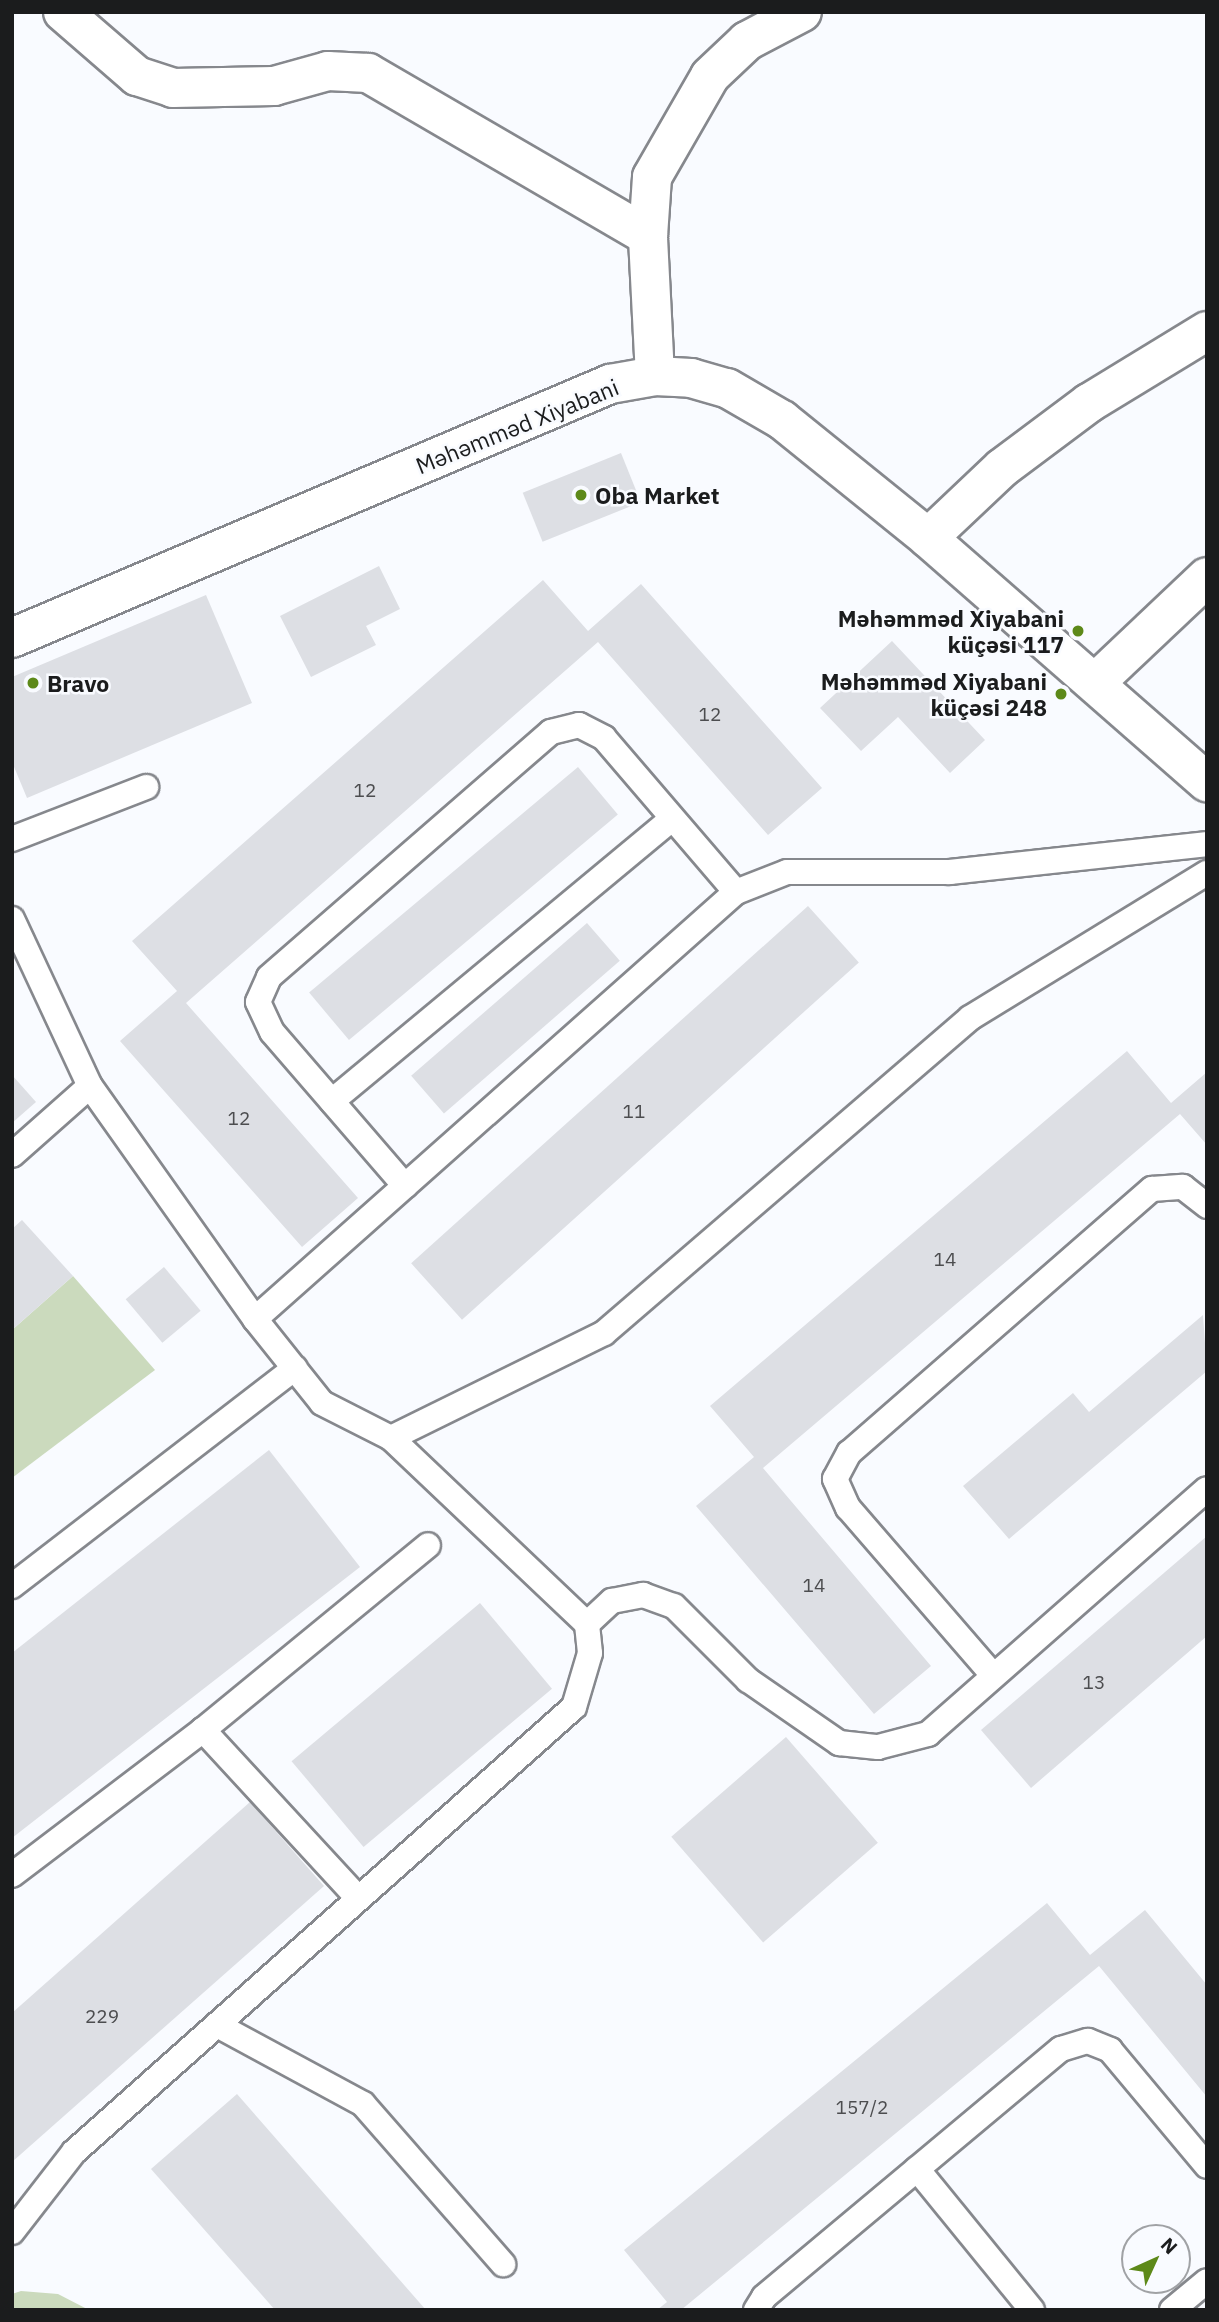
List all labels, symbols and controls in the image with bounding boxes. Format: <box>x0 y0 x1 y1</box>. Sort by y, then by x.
street label: Məhəmməd Xiyabani <box>412 373 622 479</box>
place label: Oba Market <box>595 481 720 509</box>
marker: Oba Market <box>573 487 589 503</box>
place label: Məhəmməd Xiyabani küçəsi 117 <box>838 604 1064 658</box>
marker: Məhəmməd Xiyabani küçəsi 117 <box>1070 623 1086 639</box>
place label: Məhəmməd Xiyabani küçəsi 248 <box>821 667 1047 721</box>
place label: Bravo <box>47 669 109 697</box>
marker: Bravo <box>25 675 41 691</box>
marker: Məhəmməd Xiyabani küçəsi 248 <box>1053 686 1069 702</box>
house number: 12 <box>699 704 721 726</box>
house number: 12 <box>354 780 376 802</box>
house number: 11 <box>623 1101 645 1123</box>
house number: 12 <box>228 1108 250 1130</box>
house number: 14 <box>934 1249 956 1271</box>
house number: 14 <box>803 1575 825 1597</box>
house number: 13 <box>1083 1672 1105 1694</box>
house number: 229 <box>85 2006 119 2028</box>
house number: 157/2 <box>836 2097 888 2119</box>
north arrow <box>1121 2224 1191 2294</box>
text: N <box>1156 2232 1183 2259</box>

